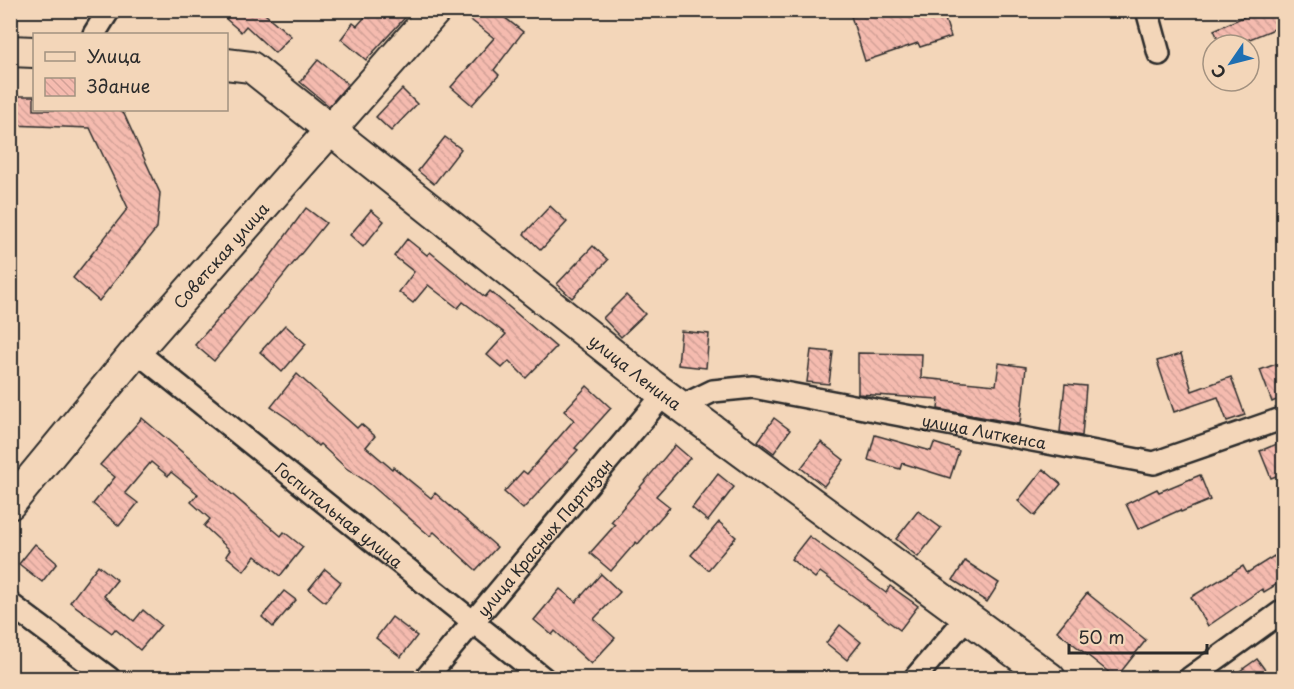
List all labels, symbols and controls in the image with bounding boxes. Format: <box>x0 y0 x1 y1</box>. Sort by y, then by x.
legend <box>33 33 228 111</box>
north arrow <box>1201 33 1261 93</box>
text: Улица <box>87 42 141 69</box>
text: С <box>1205 60 1231 84</box>
text: Здание <box>87 72 150 99</box>
street label: Советская улица <box>167 197 274 313</box>
street label: улица Ленина <box>584 328 687 415</box>
street label: улица Литкенса <box>920 407 1049 454</box>
street label: улица Красных Партизан <box>471 453 618 621</box>
street label: Госпитальная улица <box>270 456 409 573</box>
scale bar <box>1069 617 1207 655</box>
text: 50 m <box>1078 623 1125 650</box>

